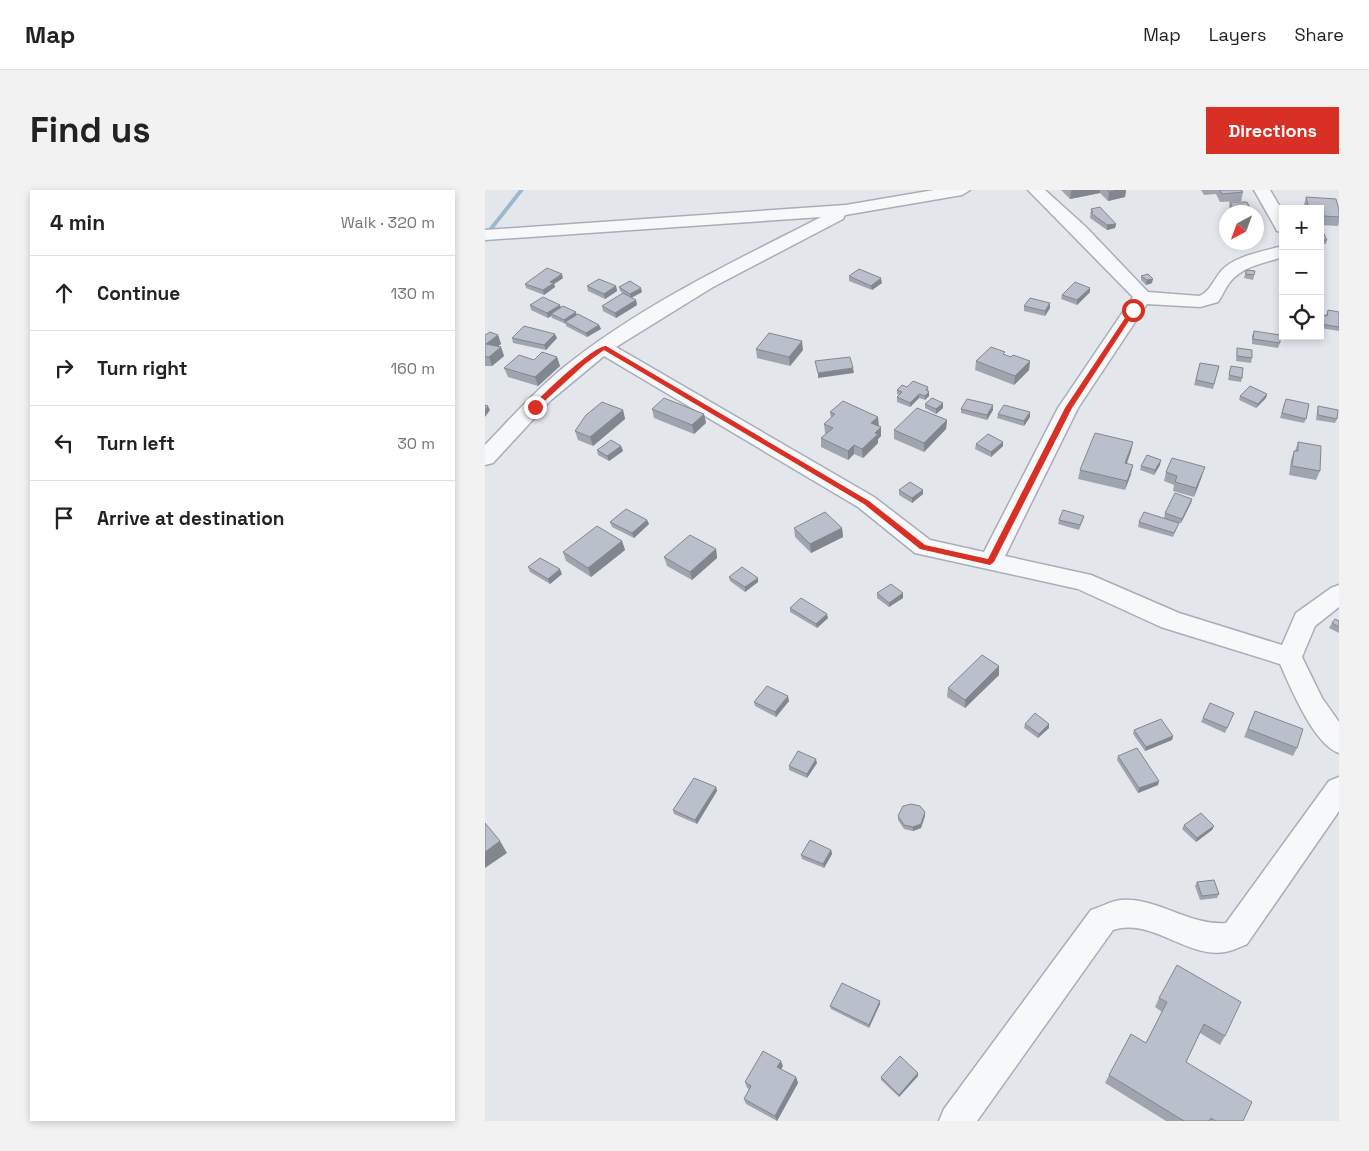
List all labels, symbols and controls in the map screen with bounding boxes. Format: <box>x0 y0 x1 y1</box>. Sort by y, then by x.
text: Map <box>25 19 75 50</box>
text: Map <box>1143 23 1181 46</box>
text: Layers <box>1209 23 1266 46</box>
text: Share <box>1294 23 1344 46</box>
button: Directions <box>1206 107 1339 154</box>
text: Find us <box>30 108 151 152</box>
north arrow <box>1219 205 1264 250</box>
map controls <box>1279 205 1324 340</box>
button: + <box>1279 205 1324 250</box>
text: 4 min <box>50 209 105 236</box>
text: Walk · 320 m <box>341 212 435 233</box>
button: − <box>1279 250 1324 295</box>
icon: ahead <box>50 279 78 307</box>
text: Continue <box>97 281 180 306</box>
text: 130 m <box>391 283 435 304</box>
button: locate <box>1279 295 1324 340</box>
route start <box>1122 299 1145 322</box>
icon: right <box>50 354 78 382</box>
text: Turn right <box>97 356 187 381</box>
text: 160 m <box>390 358 435 379</box>
route end <box>524 396 547 419</box>
icon: left <box>50 429 78 457</box>
text: Turn left <box>97 431 175 456</box>
text: 30 m <box>397 433 435 454</box>
icon: arrive <box>50 504 78 532</box>
text: Arrive at destination <box>97 506 285 531</box>

